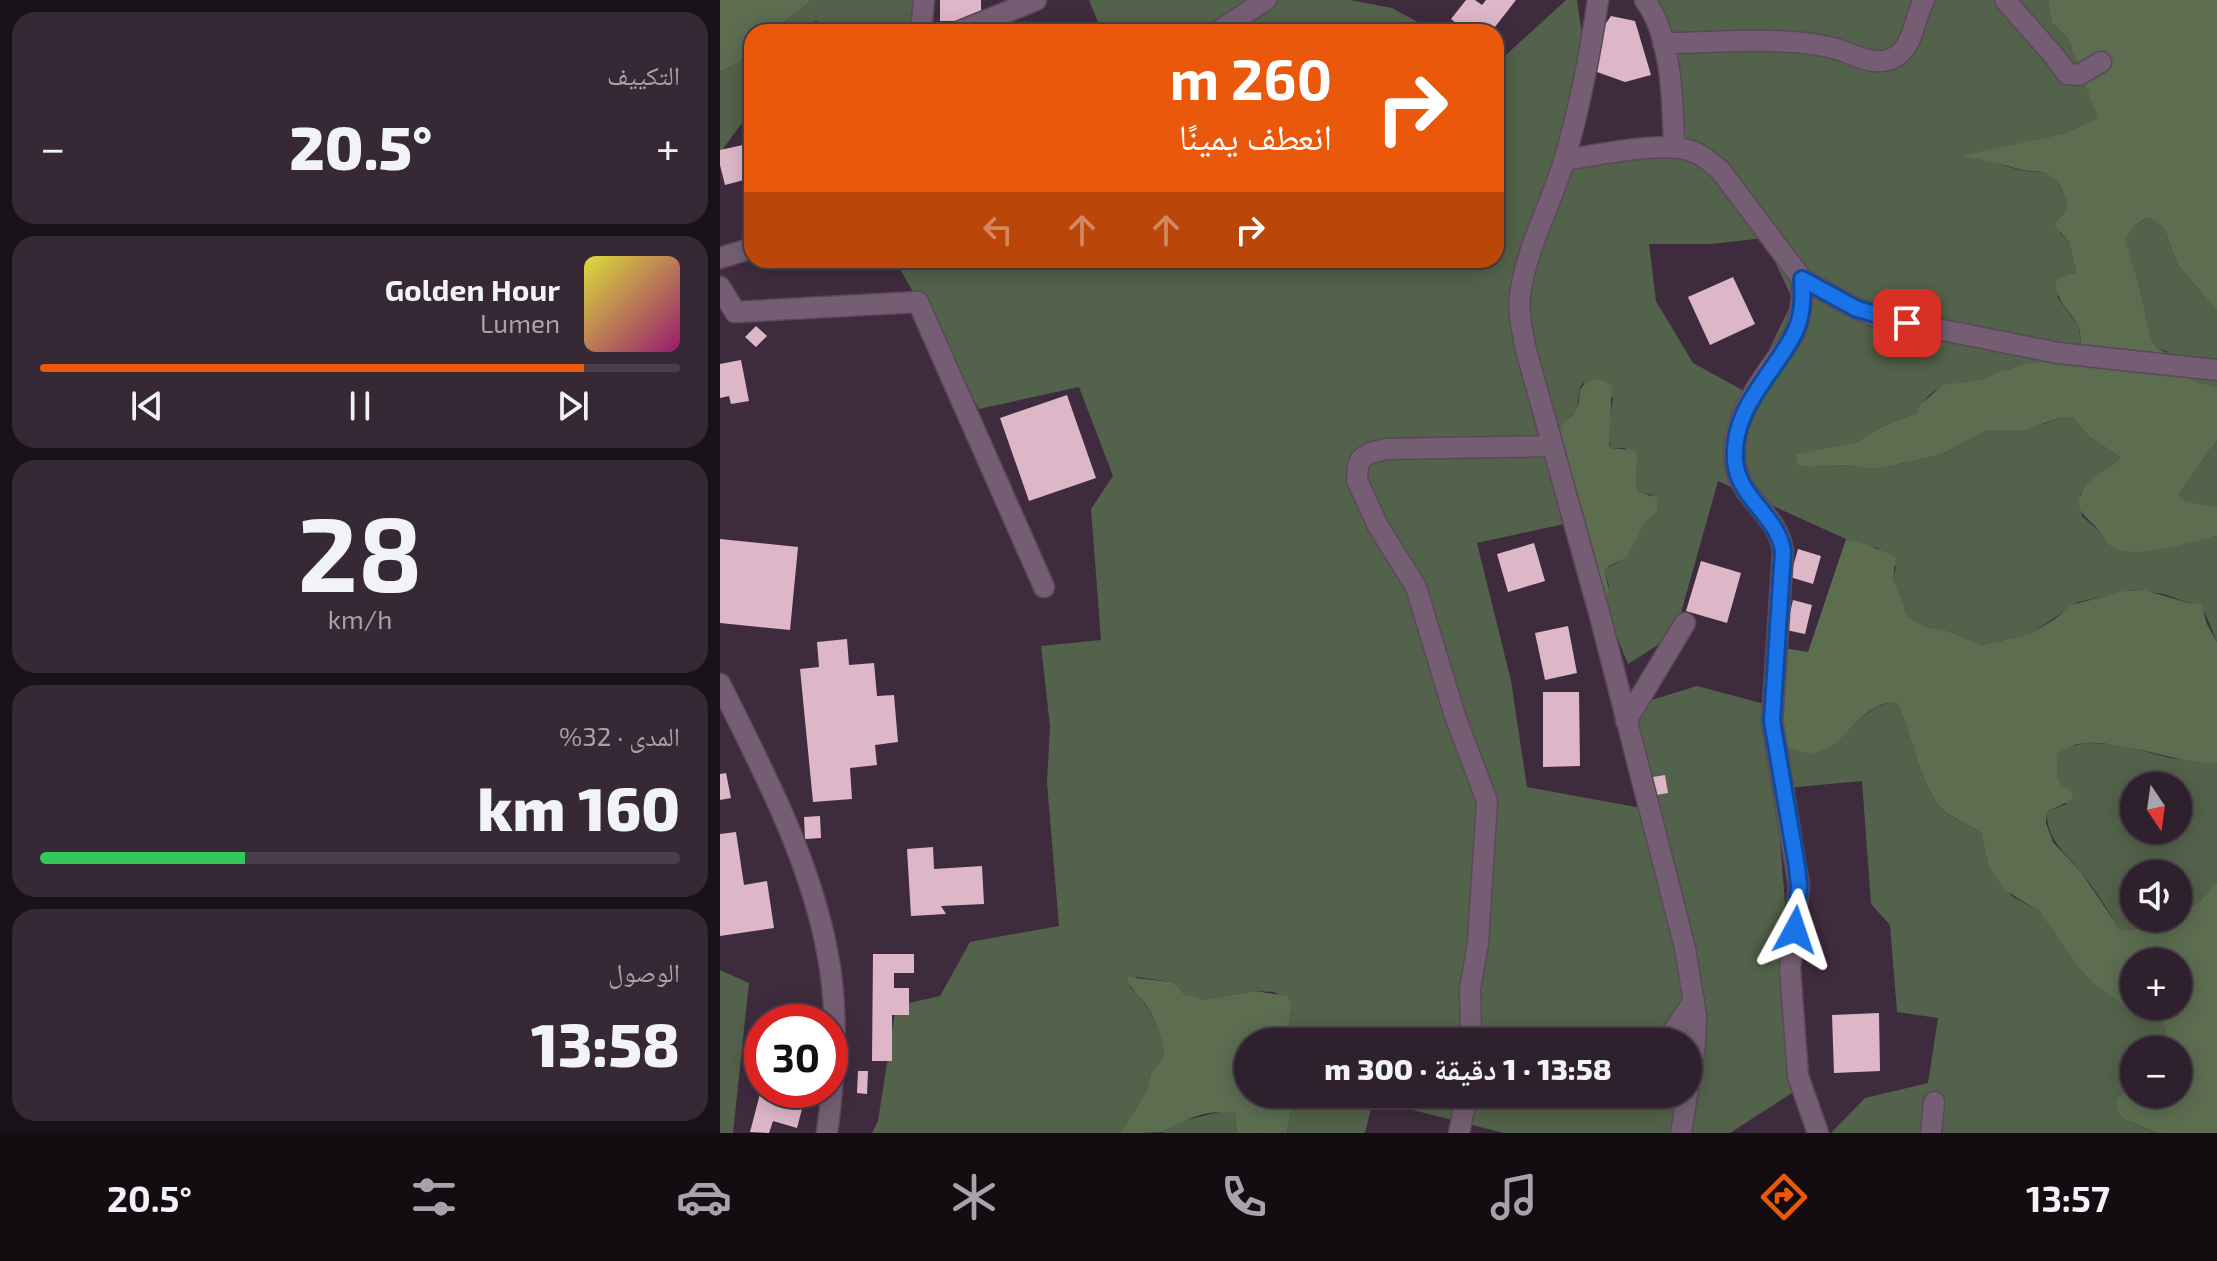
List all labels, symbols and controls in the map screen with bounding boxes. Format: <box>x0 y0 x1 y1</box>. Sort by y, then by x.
text: 260 m <box>1170 44 1332 111</box>
icon: right <box>1360 56 1464 160</box>
text: التكييف <box>607 59 680 90</box>
text: 20.5° <box>289 110 432 182</box>
text: انعطف يمينًا <box>1179 114 1332 157</box>
text: − <box>40 120 66 173</box>
text: + <box>656 120 680 173</box>
icon: left <box>976 208 1020 252</box>
icon: ahead <box>1060 208 1104 252</box>
icon: ahead <box>1144 208 1188 252</box>
icon: right <box>1228 208 1272 252</box>
text: Golden Hour <box>385 271 560 307</box>
pin <box>1873 289 1941 357</box>
icon: arrive <box>1885 301 1929 345</box>
text: Lumen <box>480 307 560 338</box>
icon: previous <box>125 384 169 428</box>
icon: pause <box>338 384 382 428</box>
icon: next <box>551 384 595 428</box>
text: 28 <box>297 488 423 613</box>
text: km/h <box>328 603 392 634</box>
text: المدى · 32% <box>559 720 680 751</box>
text: 160 km <box>477 771 680 843</box>
north arrow <box>2120 772 2192 844</box>
map controls <box>2120 772 2192 1108</box>
button: sound <box>2120 860 2192 932</box>
position arrow <box>1753 888 1837 972</box>
button: + <box>2120 948 2192 1020</box>
text: الوصول <box>608 956 680 987</box>
speed limit sign: 30 <box>744 1004 848 1108</box>
text: 13:58 <box>531 1007 680 1079</box>
button: − <box>2120 1036 2192 1108</box>
text: 13:58 · 1 دقيقة · 300 m <box>1324 1050 1612 1086</box>
icon: filters <box>406 1169 462 1225</box>
icon: car <box>676 1169 732 1225</box>
icon: climate <box>946 1169 1002 1225</box>
icon: phone <box>1216 1169 1272 1225</box>
icon: music <box>1486 1169 1542 1225</box>
icon: directions <box>1756 1169 1812 1225</box>
text: 20.5° <box>107 1176 192 1219</box>
text: 13:57 <box>2026 1176 2110 1219</box>

